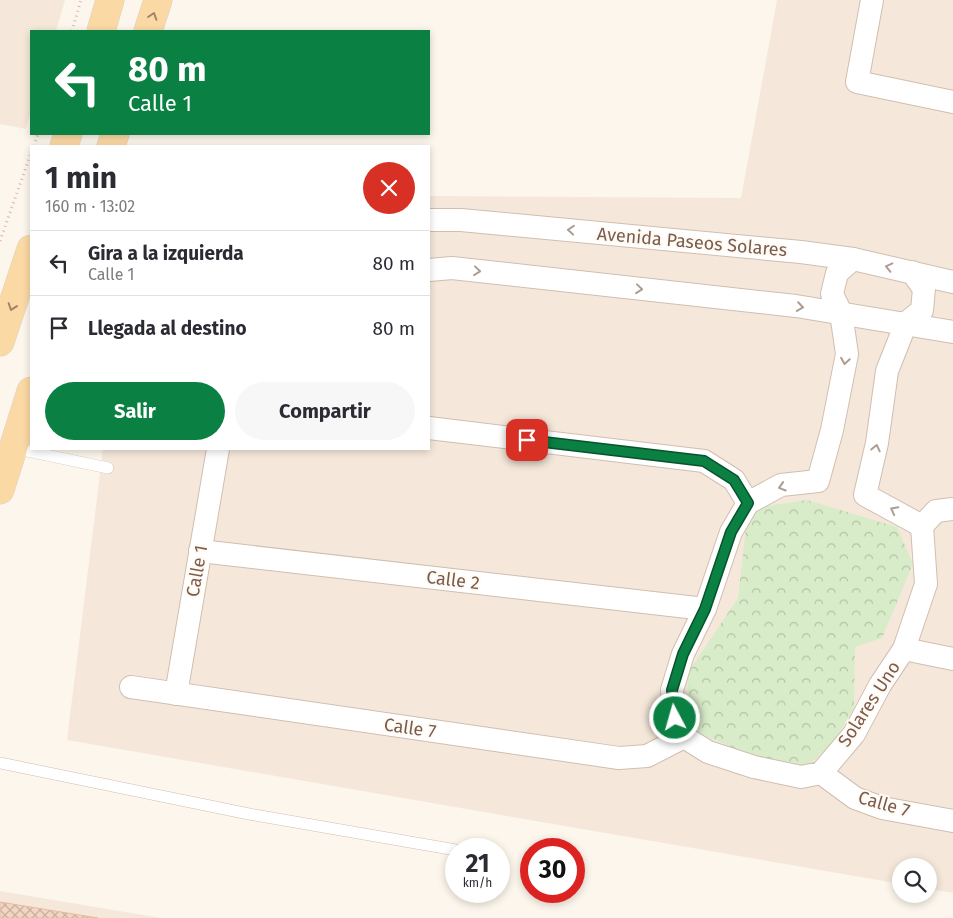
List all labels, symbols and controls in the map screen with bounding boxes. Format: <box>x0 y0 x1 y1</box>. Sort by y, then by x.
one-way arrow <box>147 12 157 20</box>
text: 80 m <box>128 48 207 90</box>
icon: left <box>45 50 110 115</box>
text: Calle 1 <box>128 90 192 117</box>
text: 1 min <box>45 160 117 196</box>
button: close <box>363 162 415 214</box>
text: 160 m · 13:02 <box>45 197 135 216</box>
street label: Avenida Paseos Solares <box>596 223 788 261</box>
one-way arrow <box>567 225 575 236</box>
text: Gira a la izquierda <box>88 242 244 265</box>
icon: left <box>45 249 73 277</box>
text: 80 m <box>373 252 415 275</box>
one-way arrow <box>884 262 893 272</box>
text: Calle 1 <box>88 265 135 284</box>
one-way arrow <box>474 265 482 276</box>
one-way arrow <box>635 283 643 294</box>
one-way arrow <box>796 301 805 311</box>
one-way arrow <box>8 302 18 311</box>
icon: arrive <box>45 314 73 342</box>
text: Llegada al destino <box>88 317 247 340</box>
text: 80 m <box>373 317 415 340</box>
one-way arrow <box>840 358 851 366</box>
button: Salir <box>45 382 225 440</box>
button: Compartir <box>235 382 415 440</box>
pin <box>506 419 548 461</box>
icon: arrive <box>513 426 541 454</box>
one-way arrow <box>870 443 881 452</box>
one-way arrow <box>778 481 787 491</box>
one-way arrow <box>890 506 899 516</box>
street label: Calle 1 <box>182 543 212 599</box>
street label: Calle 2 <box>425 566 481 594</box>
street label: Solares Uno <box>833 657 905 751</box>
position arrow <box>648 691 700 743</box>
street label: Calle 7 <box>382 713 438 743</box>
street label: Calle 7 <box>856 786 912 822</box>
speed limit sign: 30 <box>520 838 585 903</box>
text: 21 <box>466 849 489 879</box>
map controls <box>892 858 937 903</box>
button: search <box>892 858 937 903</box>
text: km/h <box>463 876 492 890</box>

